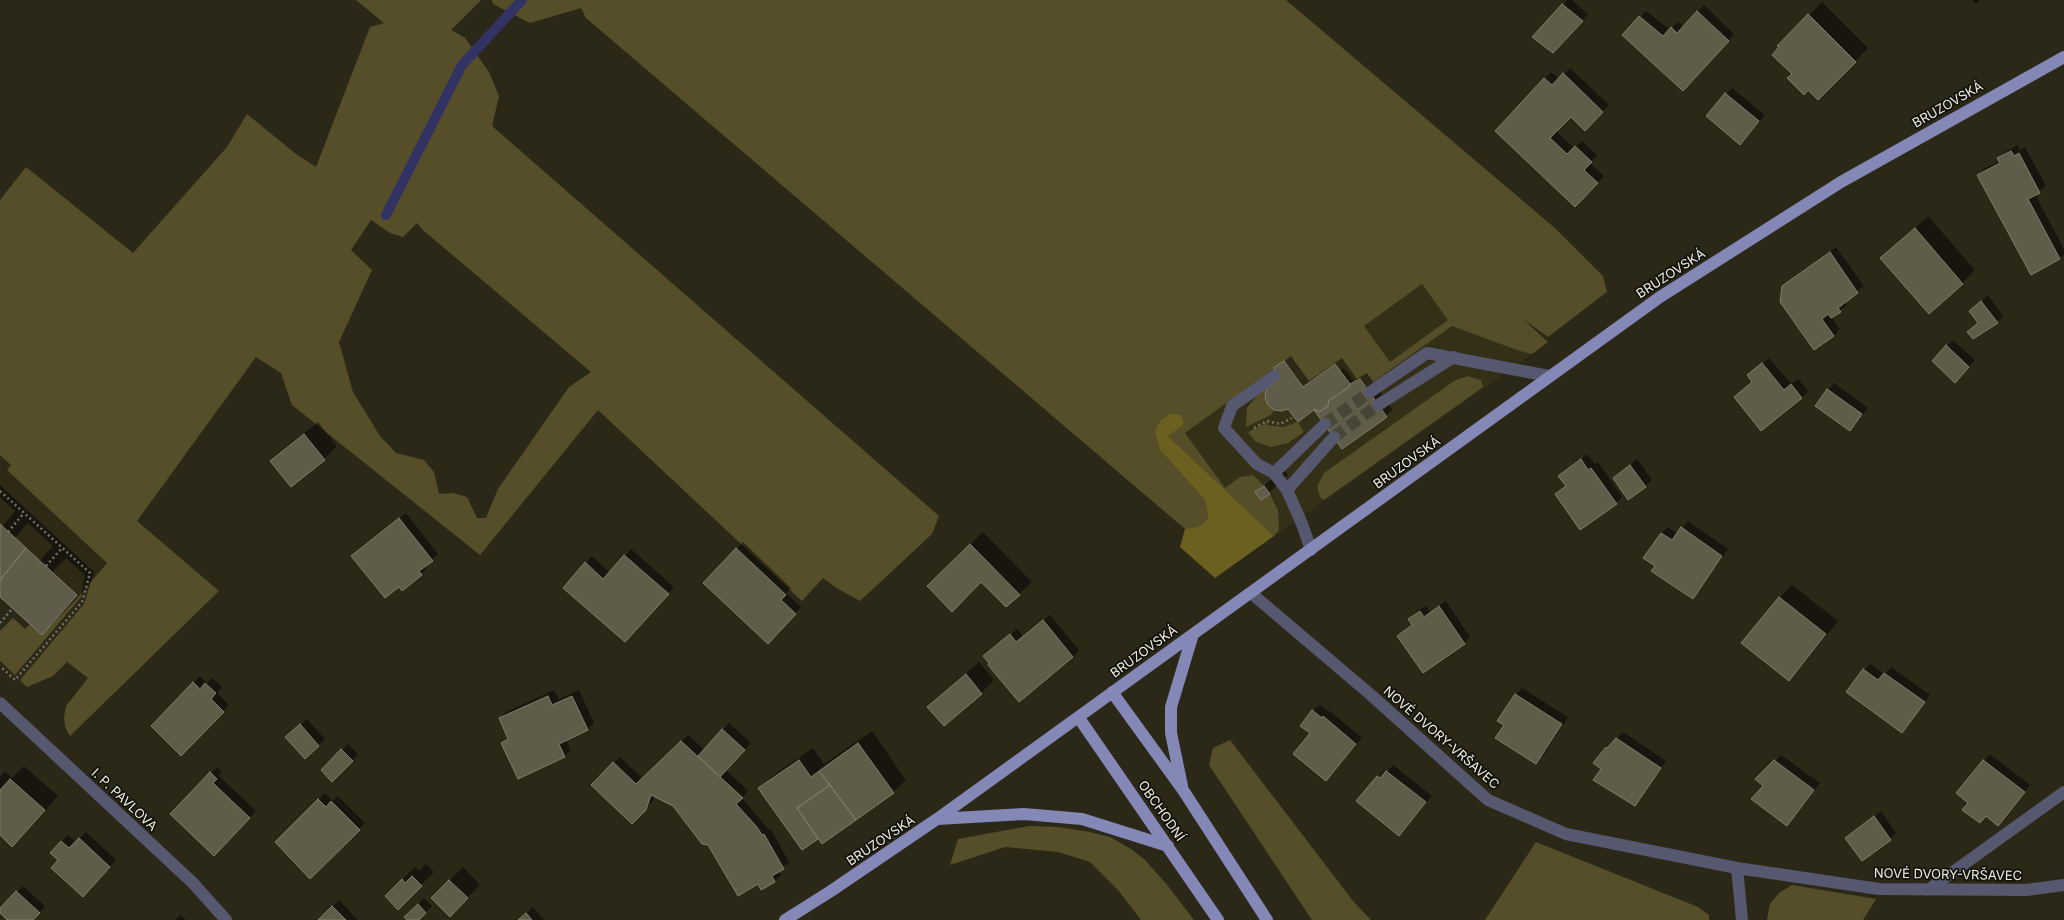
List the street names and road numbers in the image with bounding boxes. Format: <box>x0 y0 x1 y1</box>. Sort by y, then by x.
street label: BRUZOVSKÁ <box>1910 79 1986 131</box>
street label: BRUZOVSKÁ <box>1634 246 1708 302</box>
street label: BRUZOVSKÁ <box>1371 434 1443 492</box>
street label: BRUZOVSKÁ <box>1108 623 1180 681</box>
street label: NOVÉ DVORY-VRŠAVEC <box>1380 683 1502 793</box>
street label: I. P. PAVLOVA <box>88 766 160 834</box>
street label: OBCHODNÍ <box>1134 778 1188 844</box>
street label: BRUZOVSKÁ <box>844 813 918 869</box>
street label: NOVÉ DVORY-VRŠAVEC <box>1874 866 2022 884</box>

